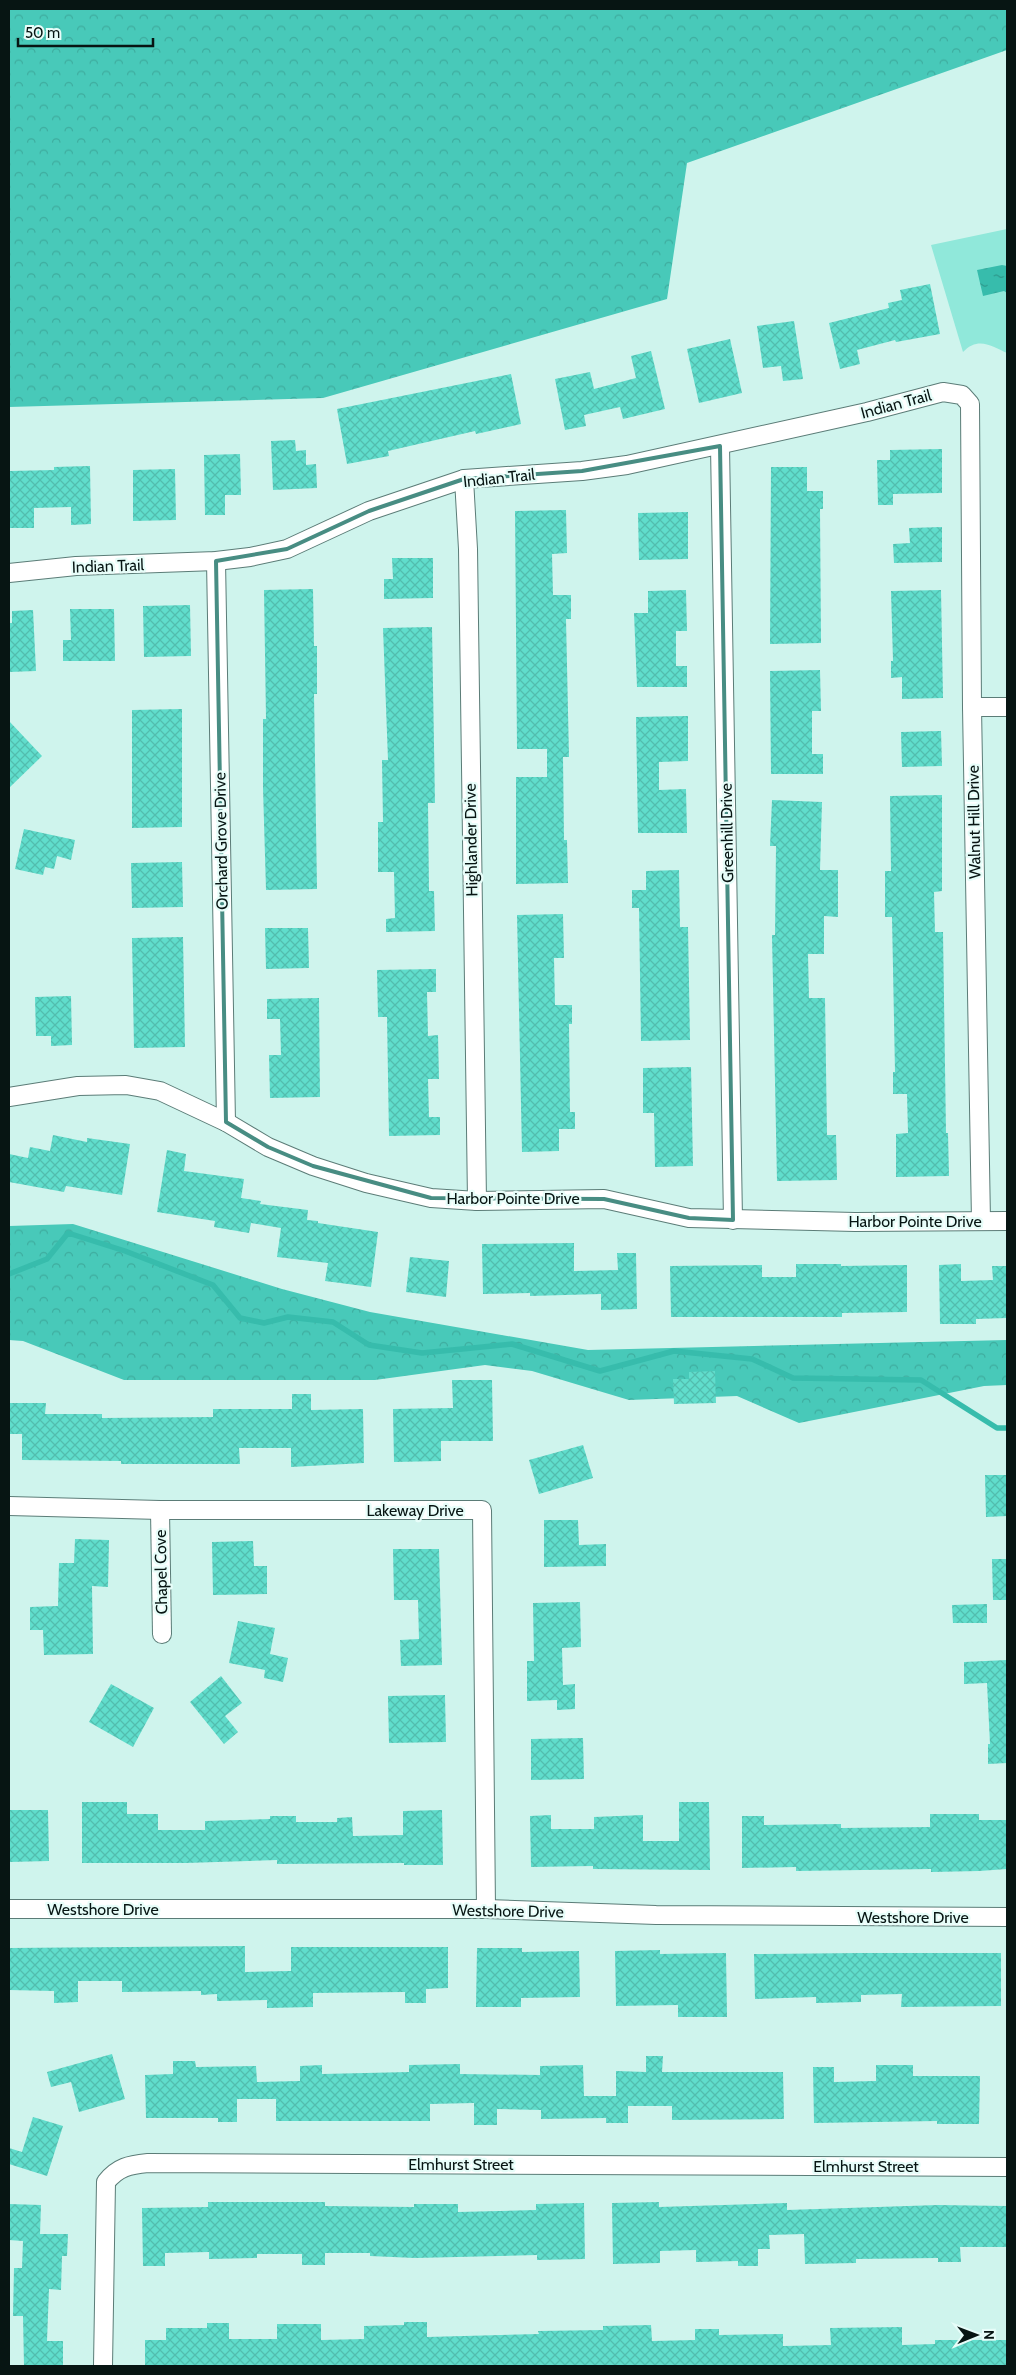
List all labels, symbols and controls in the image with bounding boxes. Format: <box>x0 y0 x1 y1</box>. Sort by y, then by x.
scale bar <box>18 15 152 47</box>
text: 50 m <box>25 24 60 42</box>
street label: Indian Trail <box>859 385 934 423</box>
street label: Indian Trail <box>462 465 536 491</box>
street label: Indian Trail <box>72 555 145 577</box>
street label: Walnut Hill Drive <box>964 765 984 879</box>
street label: Orchard Grove Drive <box>210 772 232 910</box>
street label: Highlander Drive <box>461 783 481 897</box>
street label: Greenhill Drive <box>717 783 737 883</box>
street label: Harbor Pointe Drive <box>446 1189 580 1208</box>
street label: Harbor Pointe Drive <box>848 1212 982 1231</box>
street label: Lakeway Drive <box>366 1501 464 1520</box>
street label: Chapel Cove <box>151 1529 171 1615</box>
street label: Westshore Drive <box>47 1900 159 1919</box>
street label: Westshore Drive <box>452 1901 564 1921</box>
street label: Westshore Drive <box>857 1908 969 1927</box>
street label: Elmhurst Street <box>408 2155 514 2174</box>
street label: Elmhurst Street <box>813 2157 919 2176</box>
north arrow <box>951 2310 1001 2360</box>
text: N <box>980 2330 998 2340</box>

